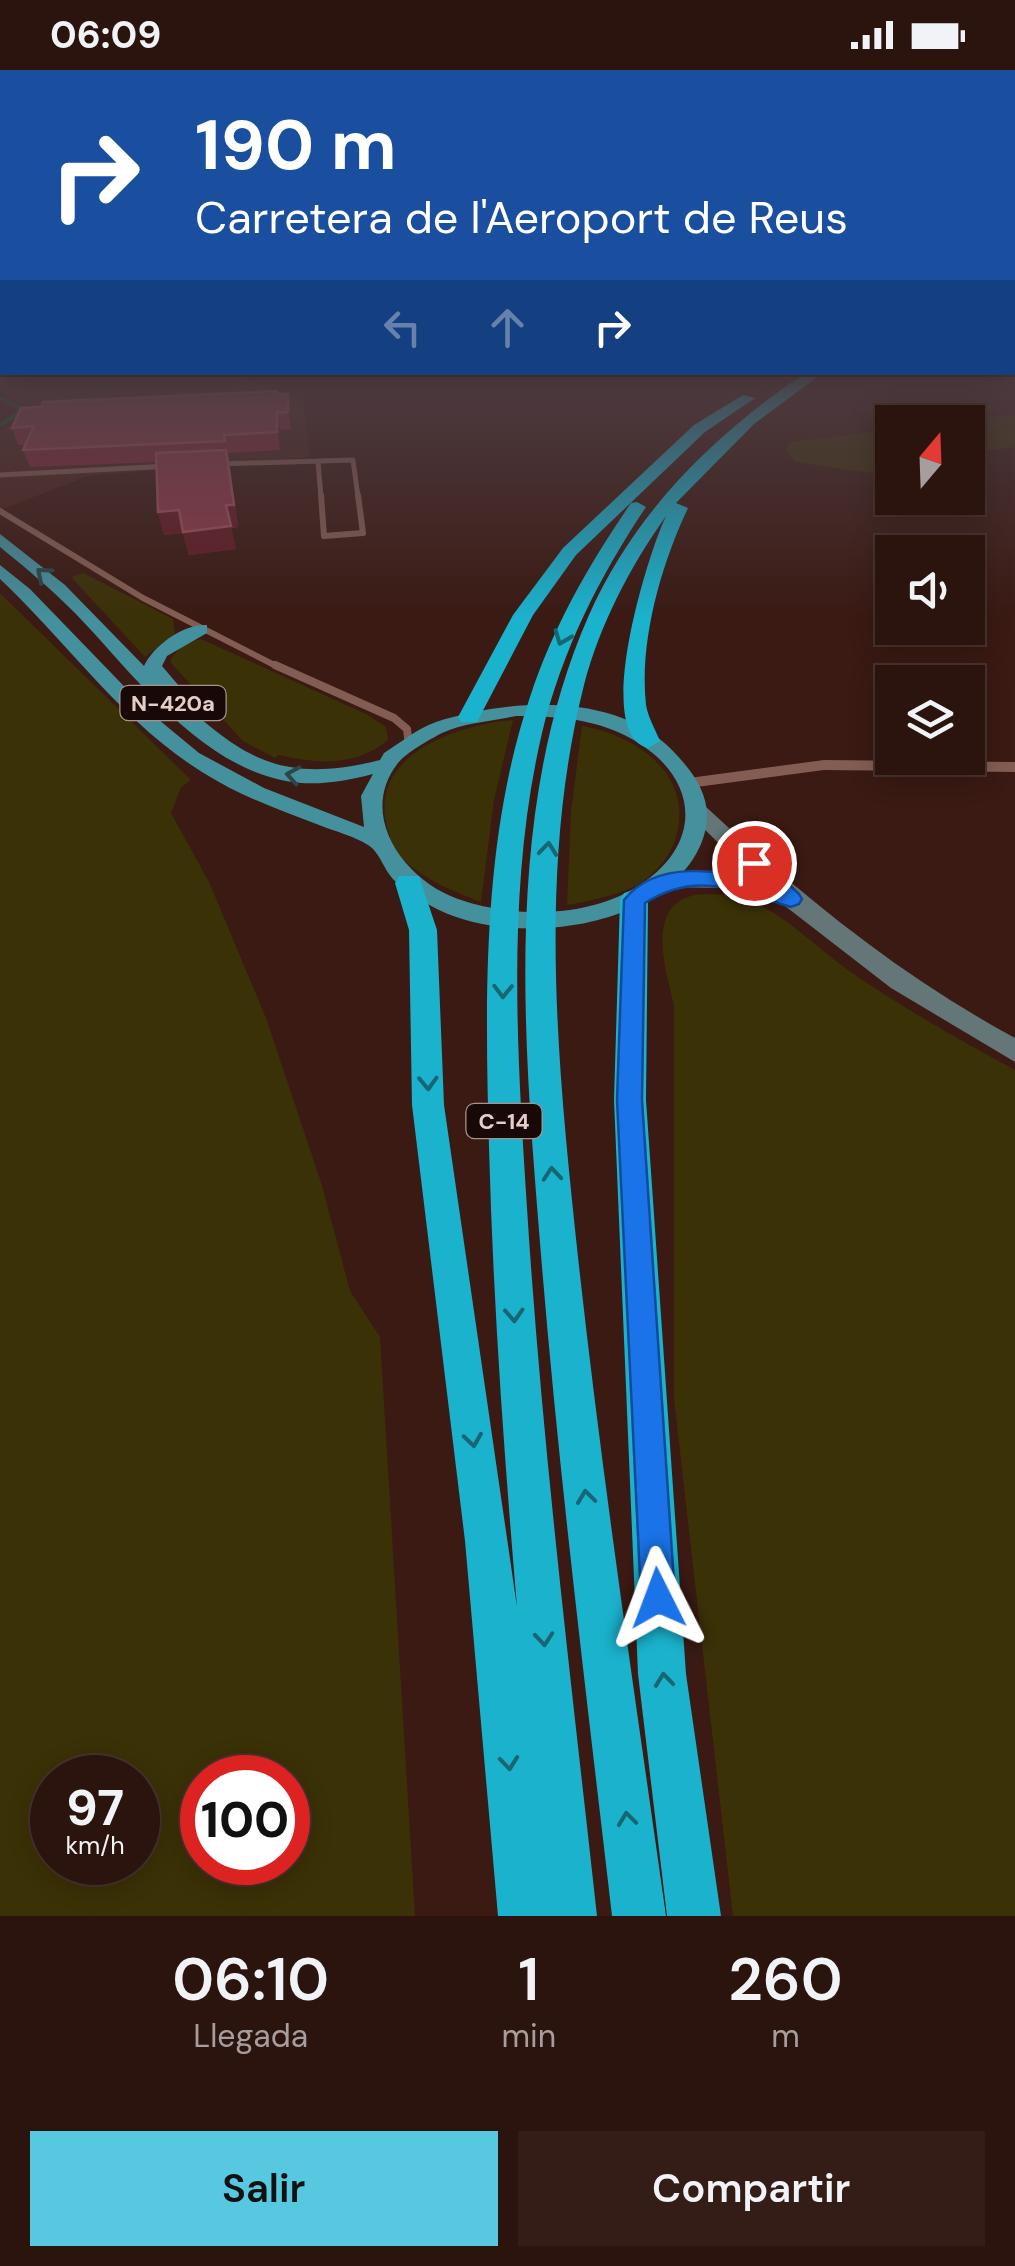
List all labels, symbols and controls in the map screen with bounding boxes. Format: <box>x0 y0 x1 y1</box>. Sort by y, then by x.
text: 06:09 <box>50 10 161 60</box>
text: 190 m <box>195 100 397 191</box>
icon: right <box>30 110 160 240</box>
text: Carretera de l'Aeroport de Reus <box>195 188 848 247</box>
icon: left <box>375 300 430 355</box>
icon: ahead <box>480 300 535 355</box>
icon: right <box>585 300 640 355</box>
north arrow <box>875 405 985 515</box>
map controls <box>875 405 985 775</box>
button: sound <box>875 535 985 645</box>
one-way arrow <box>37 568 55 586</box>
one-way arrow <box>554 628 574 646</box>
button: layers <box>875 665 985 775</box>
road number: N-420a <box>120 686 226 720</box>
one-way arrow <box>284 765 301 786</box>
pin <box>712 821 797 906</box>
icon: arrive <box>727 836 782 891</box>
one-way arrow <box>536 841 558 857</box>
one-way arrow <box>493 983 514 999</box>
one-way arrow <box>417 1076 438 1092</box>
road number: C-14 <box>466 1104 542 1138</box>
one-way arrow <box>542 1165 564 1181</box>
one-way arrow <box>504 1308 525 1324</box>
one-way arrow <box>462 1433 483 1449</box>
one-way arrow <box>576 1489 597 1505</box>
position arrow <box>606 1546 710 1650</box>
one-way arrow <box>532 1632 554 1648</box>
one-way arrow <box>654 1672 675 1688</box>
speed limit sign: 100 <box>180 1755 310 1885</box>
one-way arrow <box>498 1756 520 1772</box>
text: 97 <box>66 1775 124 1841</box>
one-way arrow <box>617 1811 638 1827</box>
text: km/h <box>65 1829 125 1862</box>
text: 06:10 <box>172 1940 329 2019</box>
text: 1 <box>518 1940 539 2019</box>
text: 260 <box>728 1940 843 2019</box>
text: Llegada <box>193 2015 308 2057</box>
text: min <box>501 2015 556 2057</box>
text: m <box>771 2015 800 2057</box>
button: Salir <box>30 2131 498 2246</box>
button: Compartir <box>518 2131 985 2246</box>

